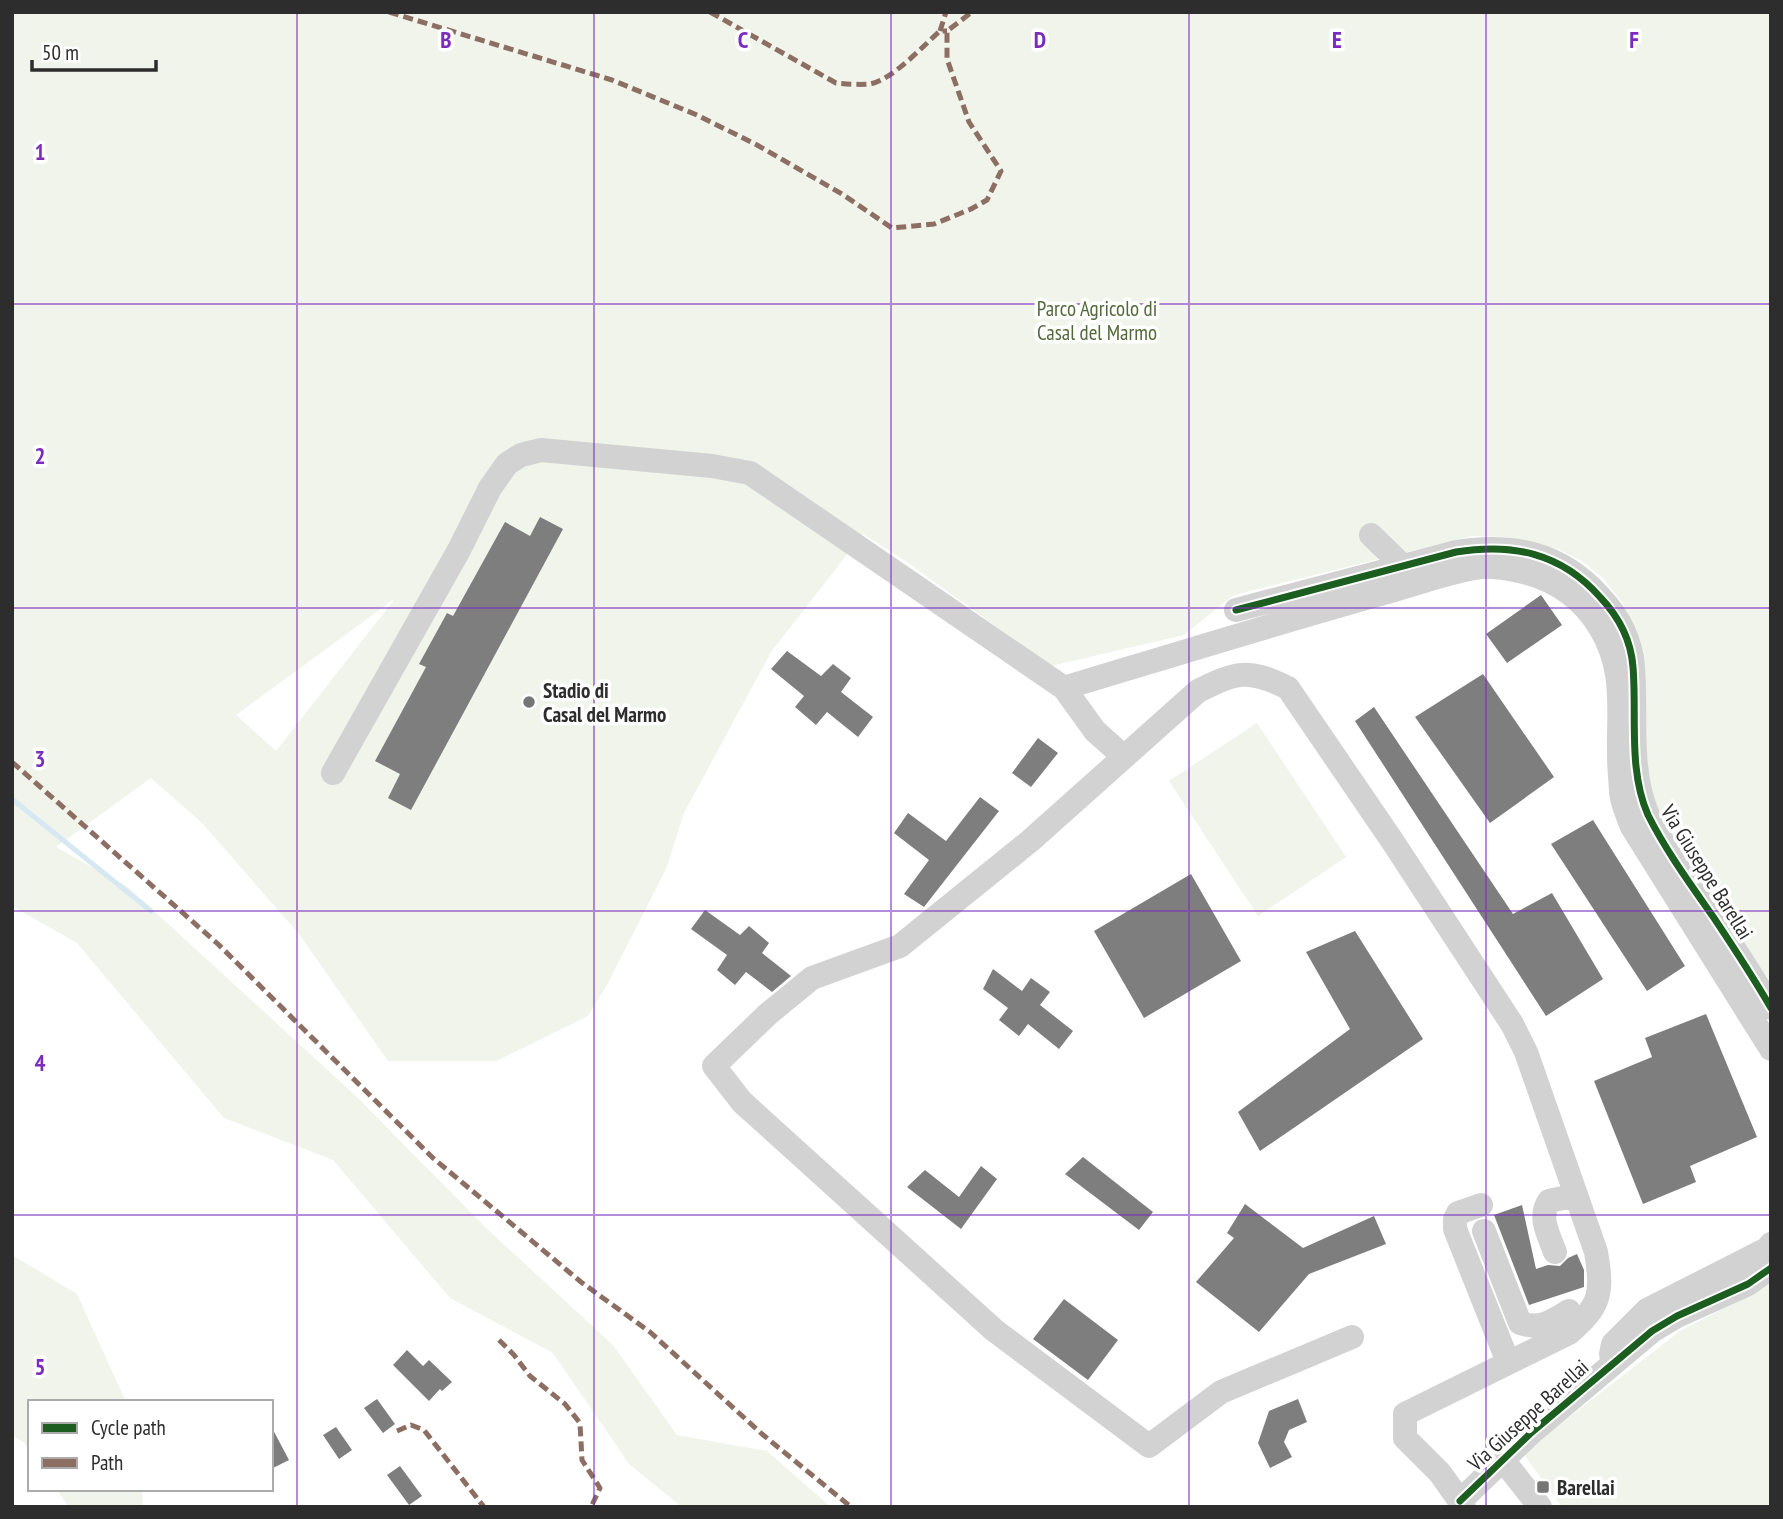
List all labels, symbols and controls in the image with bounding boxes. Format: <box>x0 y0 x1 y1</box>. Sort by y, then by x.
text: B <box>440 25 452 54</box>
text: C <box>738 25 749 54</box>
text: D <box>1034 25 1046 54</box>
text: E <box>1332 25 1342 54</box>
text: F <box>1629 25 1639 54</box>
scale bar <box>32 28 156 72</box>
text: 50 m <box>42 39 79 66</box>
text: 1 <box>35 137 46 166</box>
park label: Parco Agricolo di Casal del Marmo <box>1037 295 1157 346</box>
text: 2 <box>35 441 46 470</box>
place label: Stadio di Casal del Marmo <box>543 677 666 728</box>
marker: Stadio di Casal del Marmo <box>521 694 537 710</box>
text: 3 <box>35 744 46 773</box>
street label: Via Giuseppe Barellai <box>1654 799 1759 944</box>
text: 4 <box>35 1048 46 1077</box>
text: 5 <box>35 1352 46 1381</box>
street label: Via Giuseppe Barellai <box>1461 1354 1594 1477</box>
legend <box>28 1400 273 1491</box>
text: Cycle path <box>91 1414 166 1441</box>
text: Path <box>91 1449 123 1476</box>
place label: Barellai <box>1557 1474 1615 1501</box>
marker: Barellai <box>1535 1479 1551 1495</box>

